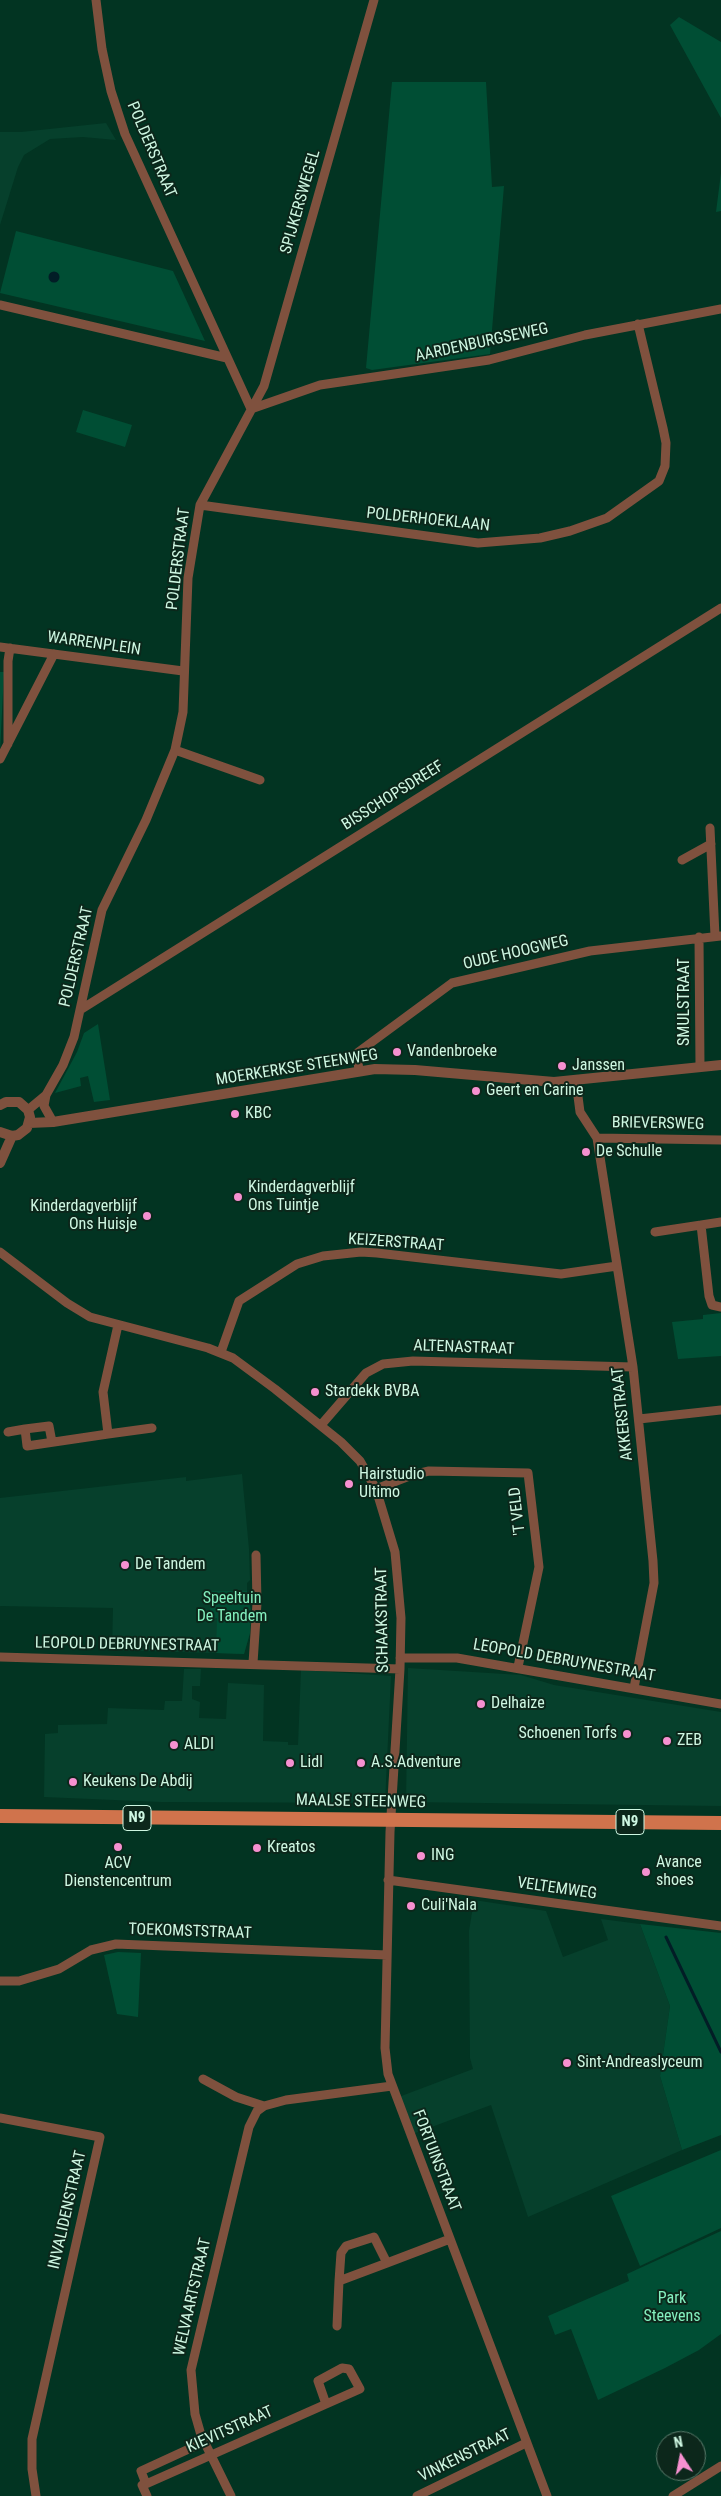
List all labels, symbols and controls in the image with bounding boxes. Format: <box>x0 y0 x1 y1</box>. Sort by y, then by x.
street label: POLDERSTRAAT <box>122 99 180 201</box>
street label: SPIJKERSWEGEL <box>277 148 325 256</box>
street label: AARDENBURGSEWEG <box>414 320 550 366</box>
street label: POLDERHOEKLAAN <box>365 504 491 536</box>
street label: POLDERSTRAAT <box>163 507 195 611</box>
street label: WARRENPLEIN <box>46 628 142 660</box>
street label: BISSCHOPSDREEF <box>339 757 447 835</box>
street label: POLDERSTRAAT <box>56 905 98 1009</box>
street label: OUDE HOOGWEG <box>461 932 571 974</box>
street label: SMULSTRAAT <box>675 958 695 1046</box>
place label: Vandenbroeke <box>407 1042 497 1062</box>
street label: MOERKERKSE STEENWEG <box>215 1046 379 1090</box>
marker: Vandenbroeke <box>391 1046 403 1058</box>
place label: Janssen <box>572 1056 625 1076</box>
marker: Janssen <box>556 1060 568 1072</box>
place label: Geert en Carine <box>486 1081 584 1101</box>
marker: Geert en Carine <box>470 1085 482 1097</box>
place label: KBC <box>245 1104 272 1124</box>
marker: KBC <box>229 1108 241 1120</box>
street label: BRIEVERSWEG <box>612 1114 704 1134</box>
place label: De Schulle <box>596 1142 662 1162</box>
marker: De Schulle <box>580 1146 592 1158</box>
place label: Kinderdagverblijf Ons Tuintje <box>248 1178 355 1216</box>
marker: Kinderdagverblijf Ons Tuintje <box>232 1191 244 1203</box>
place label: Kinderdagverblijf Ons Huisje <box>30 1197 137 1235</box>
marker: Kinderdagverblijf Ons Huisje <box>141 1210 153 1222</box>
street label: KEIZERSTRAAT <box>347 1230 445 1256</box>
street label: ALTENASTRAAT <box>413 1337 515 1359</box>
street label: AKKERSTRAAT <box>609 1366 637 1462</box>
place label: Stardekk BVBA <box>325 1382 419 1402</box>
marker: Stardekk BVBA <box>309 1386 321 1398</box>
place label: Hairstudio Ultimo <box>359 1465 425 1503</box>
marker: Hairstudio Ultimo <box>343 1478 355 1490</box>
street label: 'T VELD <box>506 1486 530 1536</box>
place label: De Tandem <box>135 1555 206 1575</box>
marker: De Tandem <box>119 1559 131 1571</box>
street label: SCHAAKSTRAAT <box>372 1567 394 1673</box>
park label: Speeltuin De Tandem <box>197 1589 267 1627</box>
street label: LEOPOLD DEBRUYNESTRAAT <box>35 1634 219 1656</box>
street label: LEOPOLD DEBRUYNESTRAAT <box>471 1636 657 1686</box>
place label: Delhaize <box>491 1694 545 1714</box>
marker: Delhaize <box>475 1698 487 1710</box>
place label: Schoenen Torfs <box>518 1724 617 1744</box>
marker: Schoenen Torfs <box>621 1728 633 1740</box>
place label: ZEB <box>677 1731 702 1751</box>
place label: ALDI <box>184 1735 214 1755</box>
marker: ZEB <box>661 1735 673 1747</box>
marker: ALDI <box>168 1739 180 1751</box>
place label: Lidl <box>300 1753 323 1773</box>
place label: A.S.Adventure <box>371 1753 461 1773</box>
marker: Lidl <box>284 1757 296 1769</box>
marker: A.S.Adventure <box>355 1757 367 1769</box>
place label: Keukens De Abdij <box>83 1772 193 1792</box>
marker: Keukens De Abdij <box>67 1776 79 1788</box>
street label: MAALSE STEENWEG <box>296 1791 426 1813</box>
road number: N9 <box>123 1806 151 1830</box>
road number: N9 <box>616 1810 644 1834</box>
place label: Kreatos <box>267 1838 316 1858</box>
marker: ACV Dienstencentrum <box>112 1841 124 1853</box>
marker: Kreatos <box>251 1842 263 1854</box>
place label: ING <box>431 1846 454 1866</box>
marker: ING <box>415 1850 427 1862</box>
place label: Avance shoes <box>656 1853 702 1891</box>
place label: ACV Dienstencentrum <box>64 1854 172 1892</box>
marker: Avance shoes <box>640 1866 652 1878</box>
street label: VELTEMWEG <box>516 1874 598 1904</box>
place label: Culi'Nala <box>421 1896 477 1916</box>
marker: Culi'Nala <box>405 1900 417 1912</box>
street label: TOEKOMSTSTRAAT <box>128 1920 252 1944</box>
place label: Sint-Andreaslyceum <box>577 2053 702 2073</box>
marker: Sint-Andreaslyceum <box>561 2057 573 2069</box>
street label: FORTUINSTRAAT <box>408 2107 464 2215</box>
street label: INVALIDENSTRAAT <box>45 2149 91 2271</box>
street label: WELVAARTSTRAAT <box>170 2236 216 2358</box>
park label: Park Steevens <box>643 2289 701 2327</box>
street label: KIEVITSTRAAT <box>184 2402 276 2458</box>
street label: VINKENSTRAAT <box>416 2425 514 2487</box>
north arrow <box>656 2431 706 2481</box>
text: N <box>673 2434 684 2451</box>

